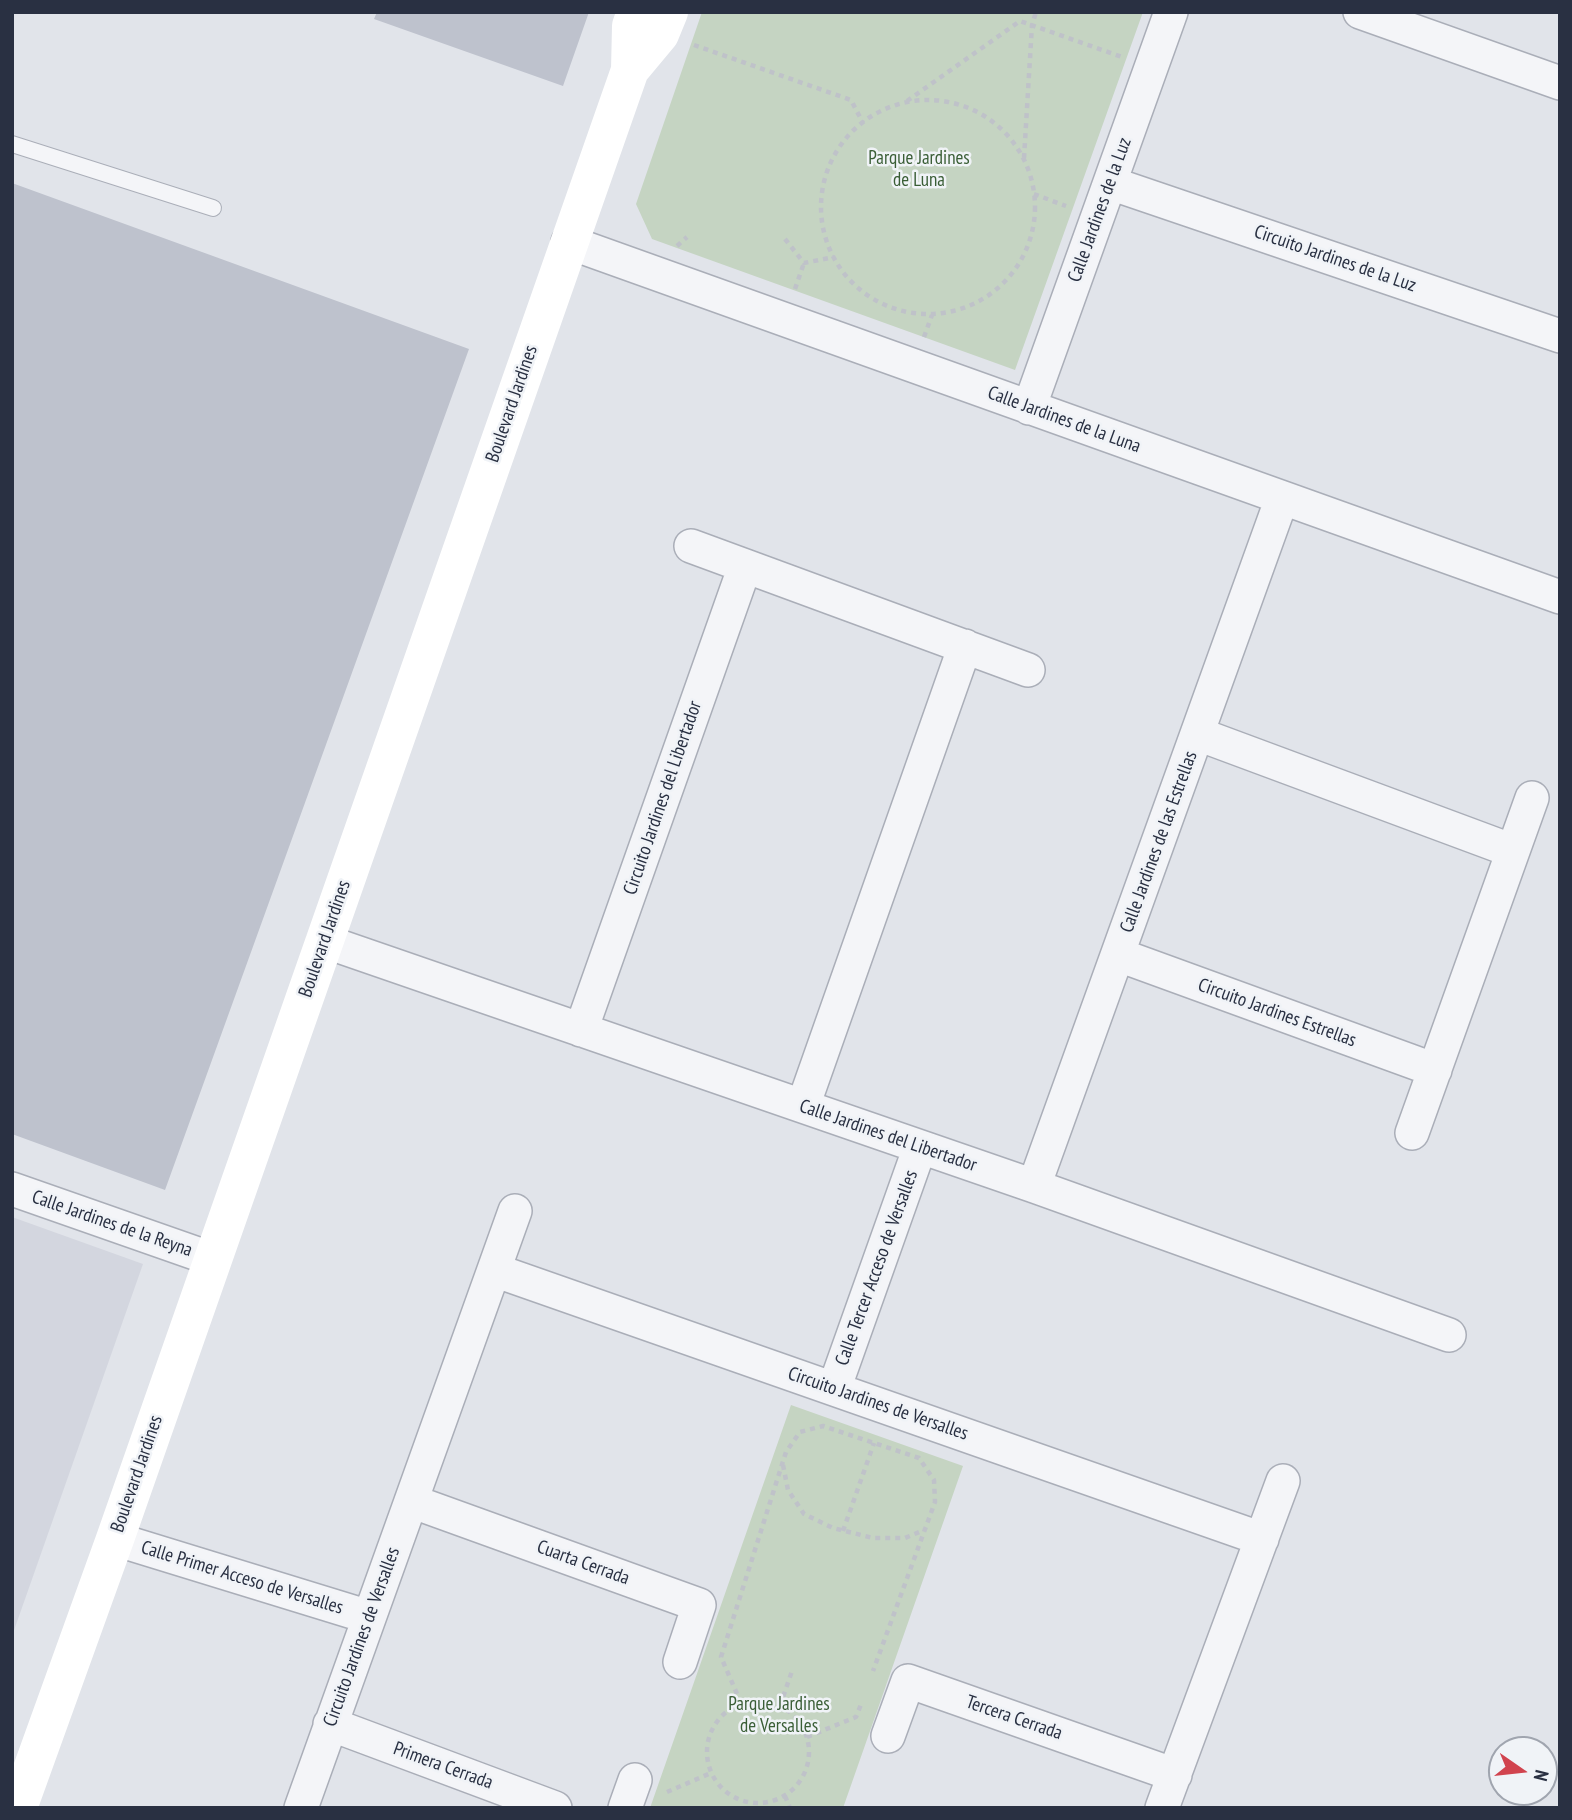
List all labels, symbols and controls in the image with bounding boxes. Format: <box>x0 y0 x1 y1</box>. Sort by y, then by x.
street label: Calle Jardines de la Luz <box>1063 135 1137 285</box>
park label: Parque Jardines de Luna <box>868 148 970 192</box>
street label: Circuito Jardines de la Luz <box>1251 221 1419 297</box>
street label: Boulevard Jardines <box>481 343 543 465</box>
street label: Calle Jardines de la Luna <box>984 382 1144 458</box>
street label: Circuito Jardines del Libertador <box>619 698 707 898</box>
street label: Calle Jardines de las Estrellas <box>1116 748 1202 936</box>
street label: Boulevard Jardines <box>294 878 356 1000</box>
street label: Circuito Jardines Estrellas <box>1195 974 1359 1052</box>
street label: Calle Jardines del Libertador <box>796 1095 980 1177</box>
street label: Calle Tercer Acceso de Versalles <box>831 1167 923 1369</box>
street label: Calle Jardines de la Reyna <box>29 1186 195 1262</box>
street label: Circuito Jardines de Versalles <box>785 1362 971 1446</box>
street label: Boulevard Jardines <box>106 1413 168 1535</box>
street label: Calle Primer Acceso de Versalles <box>138 1536 346 1620</box>
street label: Cuarta Cerrada <box>534 1536 632 1590</box>
street label: Circuito Jardines de Versalles <box>319 1544 405 1730</box>
street label: Tercera Cerrada <box>963 1691 1065 1745</box>
park label: Parque Jardines de Versalles <box>728 1694 830 1738</box>
north arrow <box>1488 1736 1558 1806</box>
street label: Primera Cerrada <box>390 1737 496 1795</box>
text: N <box>1529 1768 1554 1783</box>

